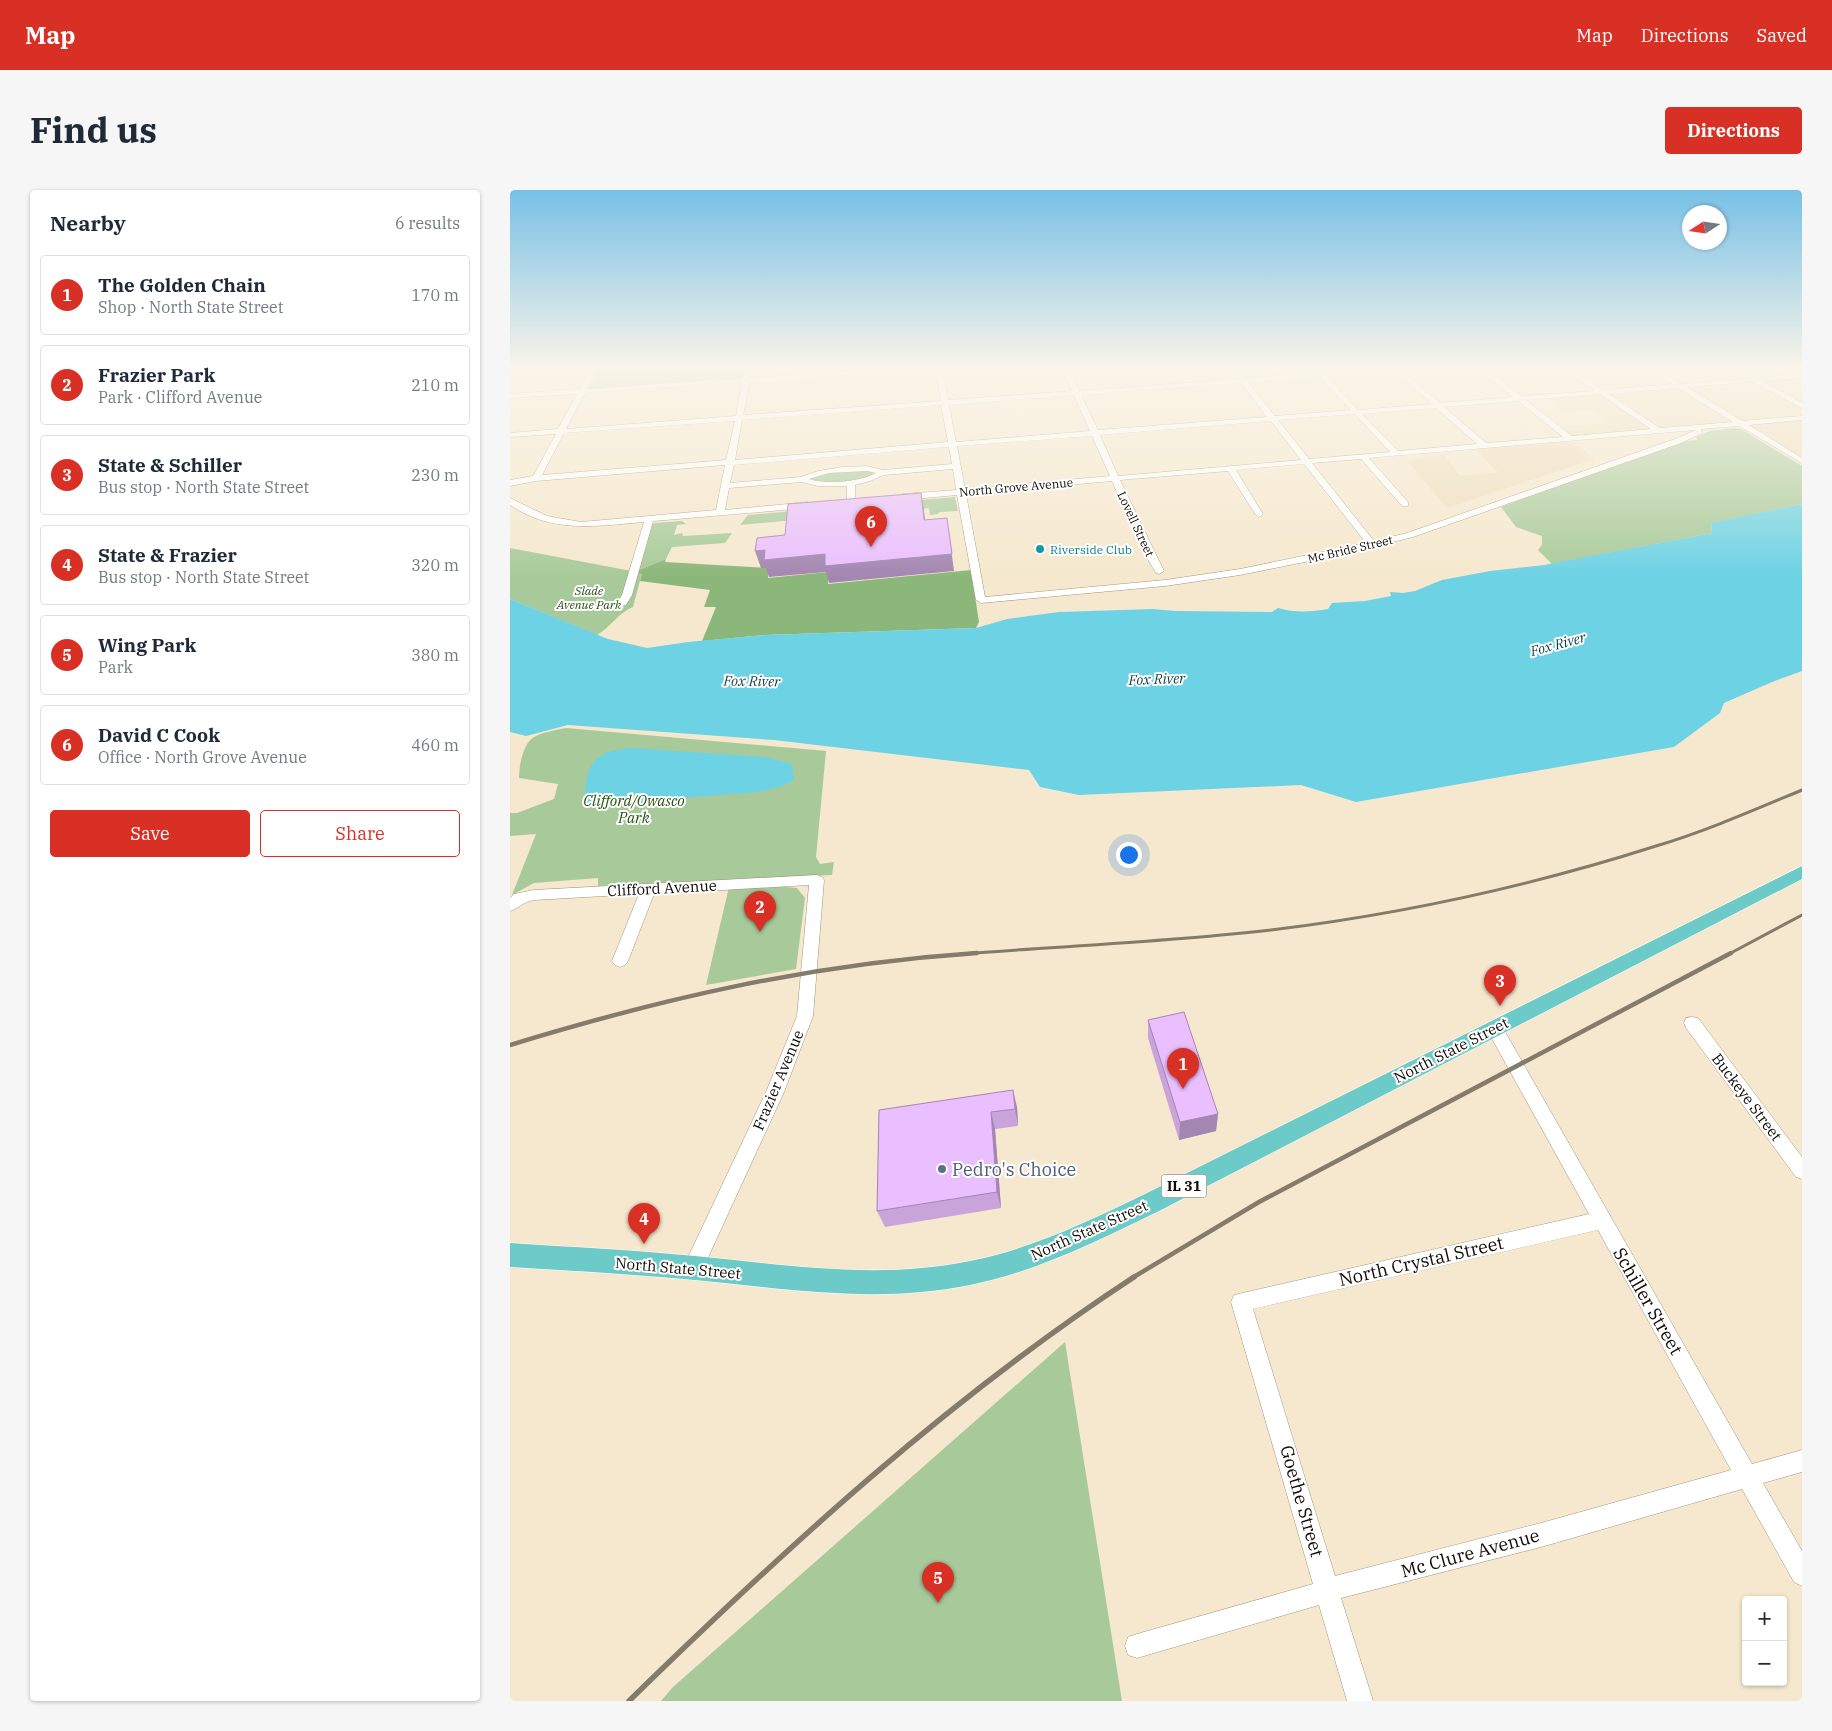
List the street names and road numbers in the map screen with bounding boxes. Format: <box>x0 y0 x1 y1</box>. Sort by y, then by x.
street label: North Grove Avenue <box>958 475 1074 499</box>
street label: Lovell Street <box>1114 489 1158 559</box>
street label: Mc Bride Street <box>1306 532 1394 566</box>
street label: Clifford Avenue <box>607 876 717 900</box>
street label: North State Street <box>1391 1013 1511 1087</box>
street label: Frazier Avenue <box>748 1027 808 1133</box>
street label: Buckeye Street <box>1708 1049 1786 1145</box>
road number: IL 31 <box>1162 1174 1206 1198</box>
street label: North State Street <box>1028 1196 1150 1264</box>
street label: North Crystal Street <box>1336 1231 1506 1291</box>
street label: Schiller Street <box>1608 1243 1688 1359</box>
street label: North State Street <box>614 1253 742 1283</box>
street label: Goethe Street <box>1275 1443 1329 1559</box>
street label: Mc Clure Avenue <box>1398 1523 1542 1583</box>

